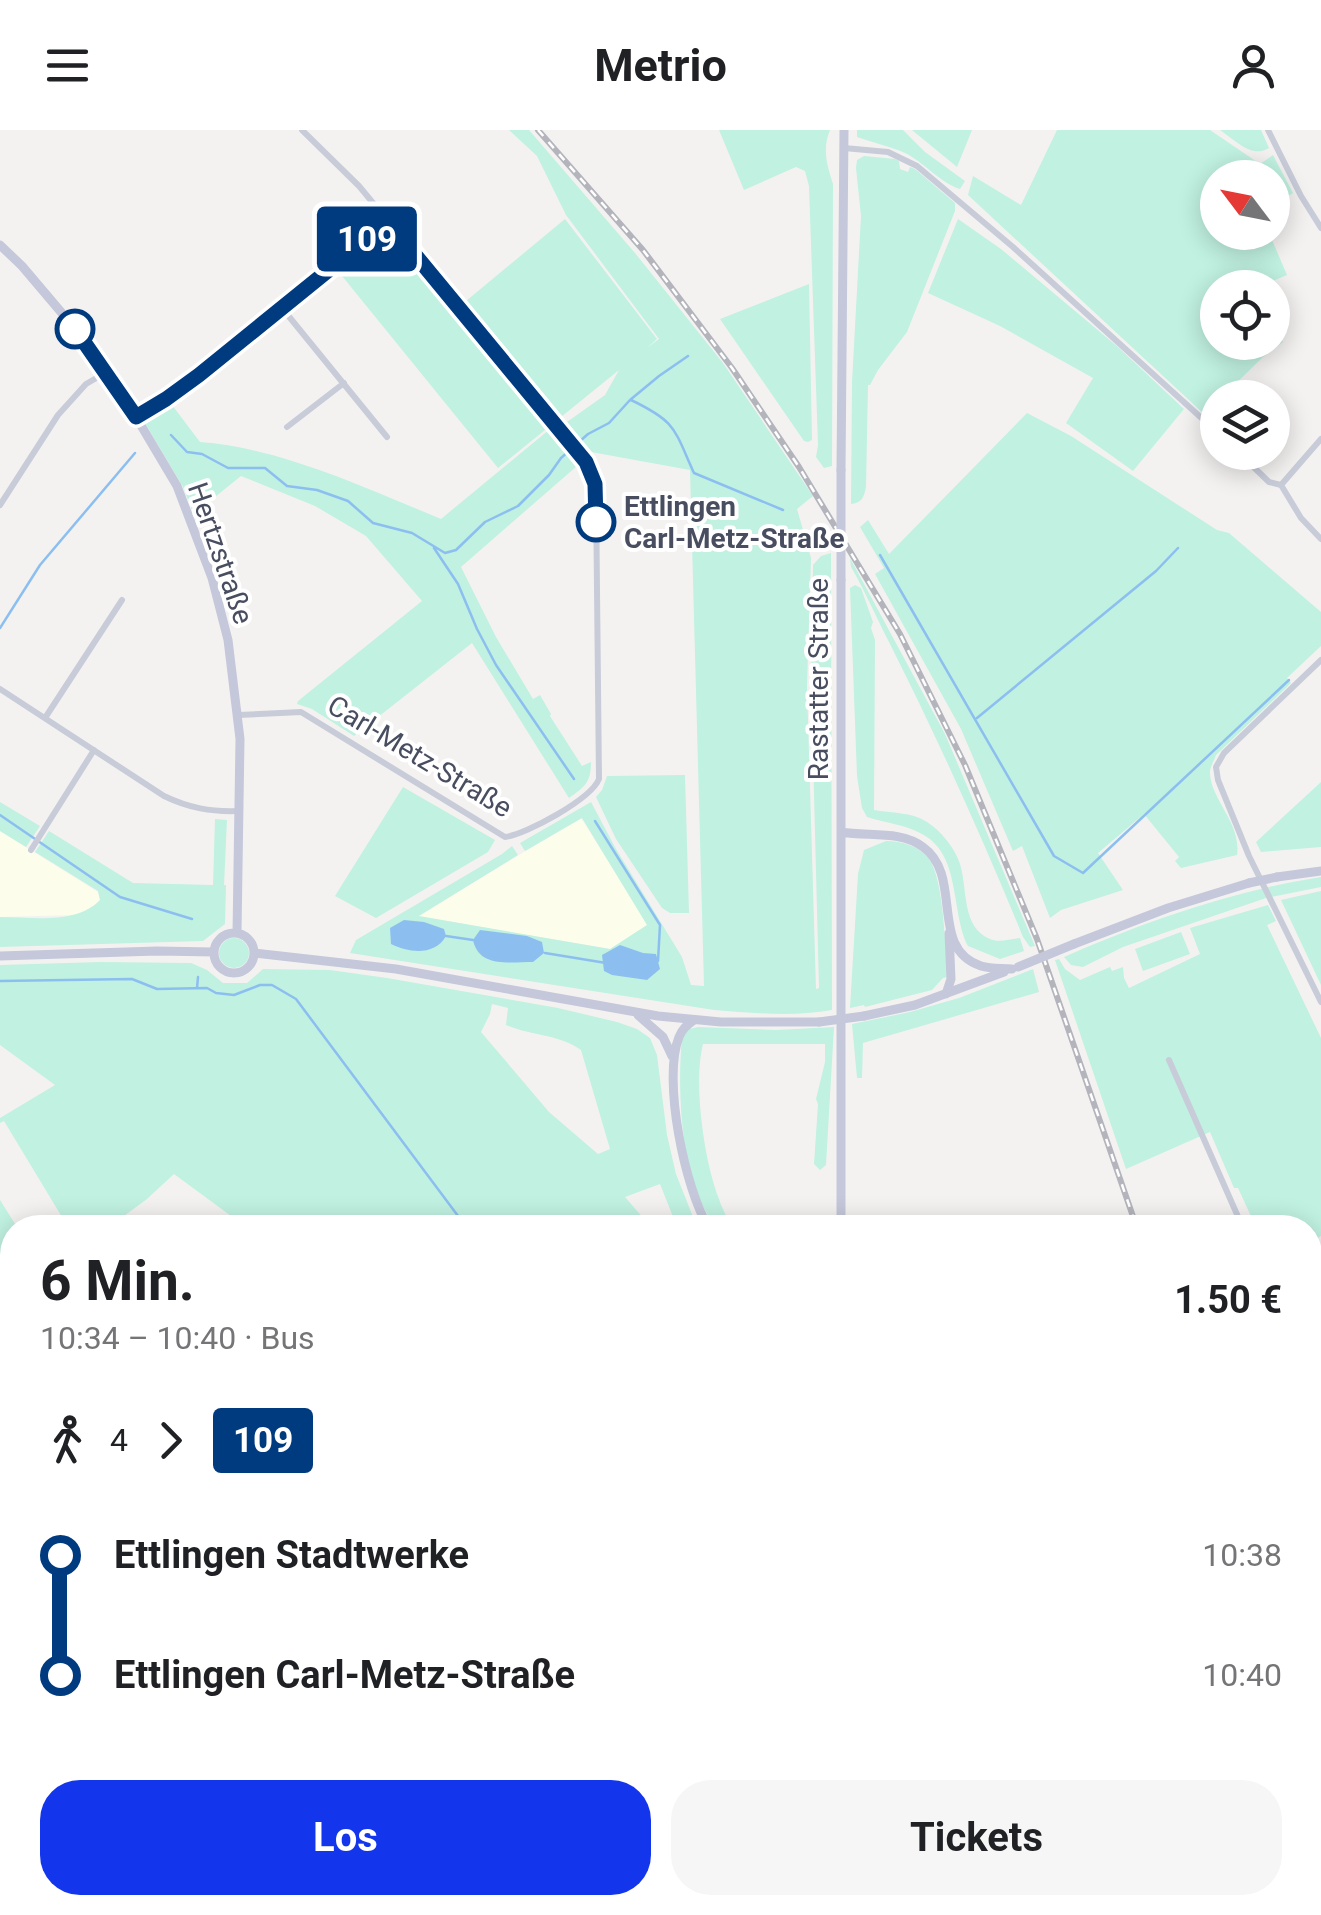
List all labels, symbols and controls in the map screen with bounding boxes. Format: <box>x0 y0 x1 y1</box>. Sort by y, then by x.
icon: menu <box>40 38 95 93</box>
icon: person <box>1226 38 1281 93</box>
text: Metrio <box>594 39 727 92</box>
north arrow <box>1200 160 1290 250</box>
map controls <box>1200 160 1290 470</box>
line badge: 109 <box>310 206 424 272</box>
text: 109 <box>337 219 397 260</box>
button: locate <box>1200 270 1290 360</box>
unlabelled marker <box>56 310 94 348</box>
button: layers <box>1200 380 1290 470</box>
street label: Hertzstraße <box>181 478 260 628</box>
place label: Ettlingen Carl-Metz-Straße <box>624 490 845 555</box>
marker: Ettlingen Carl-Metz-Straße <box>577 503 615 541</box>
street label: Rastatter Straße <box>802 578 835 780</box>
street label: Carl-Metz-Straße <box>322 688 518 824</box>
text: 6 Min. <box>40 1249 195 1313</box>
text: 1.50 € <box>1174 1278 1282 1322</box>
text: 10:34 – 10:40 · Bus <box>40 1319 315 1357</box>
icon: walk <box>40 1413 95 1468</box>
icon: forward <box>143 1413 198 1468</box>
text: 109 <box>233 1420 293 1461</box>
text: 4 <box>110 1421 128 1459</box>
text: Ettlingen Stadtwerke <box>114 1533 469 1577</box>
text: 10:38 <box>1202 1536 1282 1574</box>
text: Ettlingen Carl-Metz-Straße <box>114 1653 575 1697</box>
text: 10:40 <box>1202 1656 1282 1694</box>
button: Los <box>40 1780 651 1895</box>
button: Tickets <box>671 1780 1282 1895</box>

